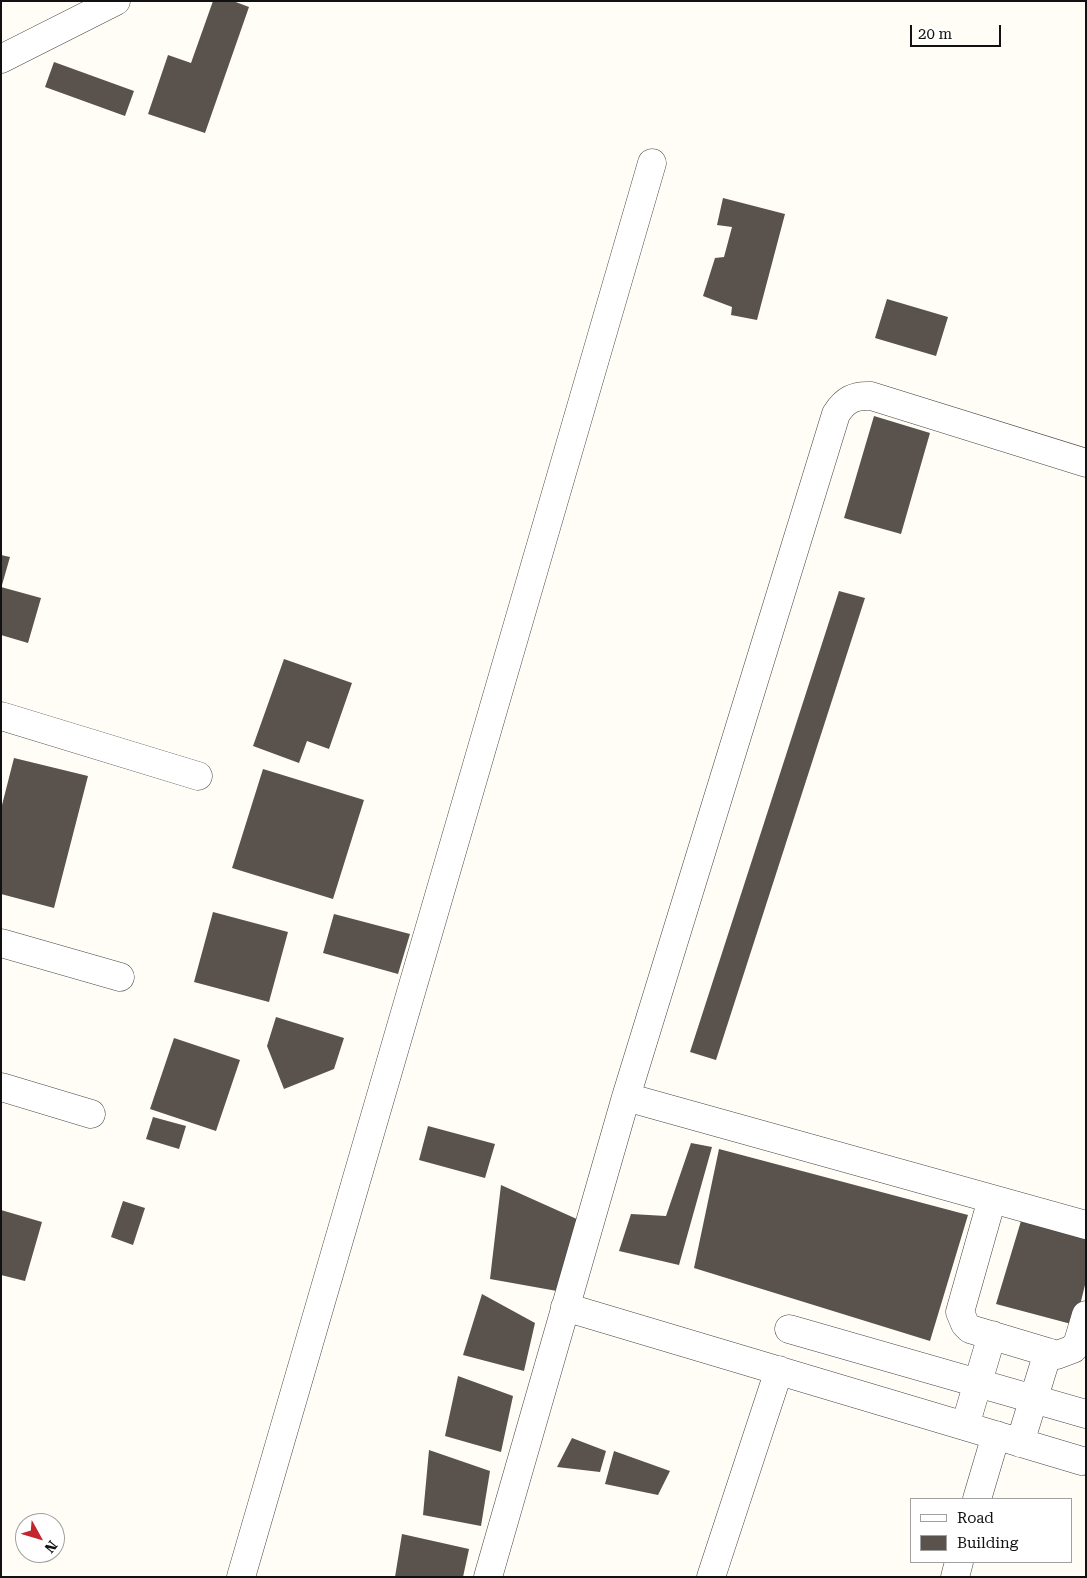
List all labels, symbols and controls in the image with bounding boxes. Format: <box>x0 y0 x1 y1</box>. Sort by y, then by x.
scale bar <box>912 15 1003 47</box>
text: 20 m <box>918 25 952 43</box>
legend <box>910 1498 1072 1563</box>
text: Road <box>957 1509 994 1527</box>
north arrow <box>15 1513 65 1563</box>
text: Building <box>957 1534 1018 1552</box>
text: N <box>41 1538 60 1556</box>

